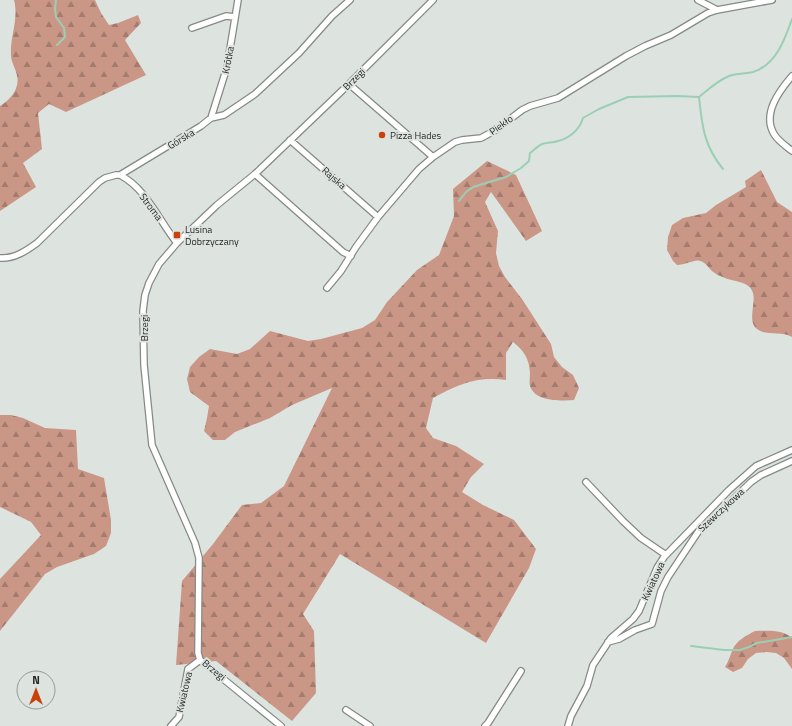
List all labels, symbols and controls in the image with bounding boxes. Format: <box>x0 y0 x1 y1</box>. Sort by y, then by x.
street label: Krótka <box>218 45 238 75</box>
street label: Brzegi <box>339 64 369 94</box>
street label: Piekło <box>486 111 516 139</box>
street label: Górska <box>165 125 197 153</box>
place label: Pizza Hades <box>390 128 442 143</box>
marker: Pizza Hades <box>377 130 387 140</box>
street label: Rajska <box>319 163 349 193</box>
street label: Stroma <box>136 190 166 224</box>
place label: Lusina Dobrzyczany <box>185 222 239 249</box>
marker: Lusina Dobrzyczany <box>172 230 182 240</box>
street label: Brzegi <box>137 315 152 341</box>
street label: Szewczykowa <box>694 484 748 536</box>
street label: Kwiatowa <box>637 559 669 603</box>
street label: Brzegi <box>199 656 229 684</box>
north arrow <box>16 670 56 710</box>
street label: Kwiatowa <box>172 670 196 714</box>
text: N <box>32 672 40 688</box>

